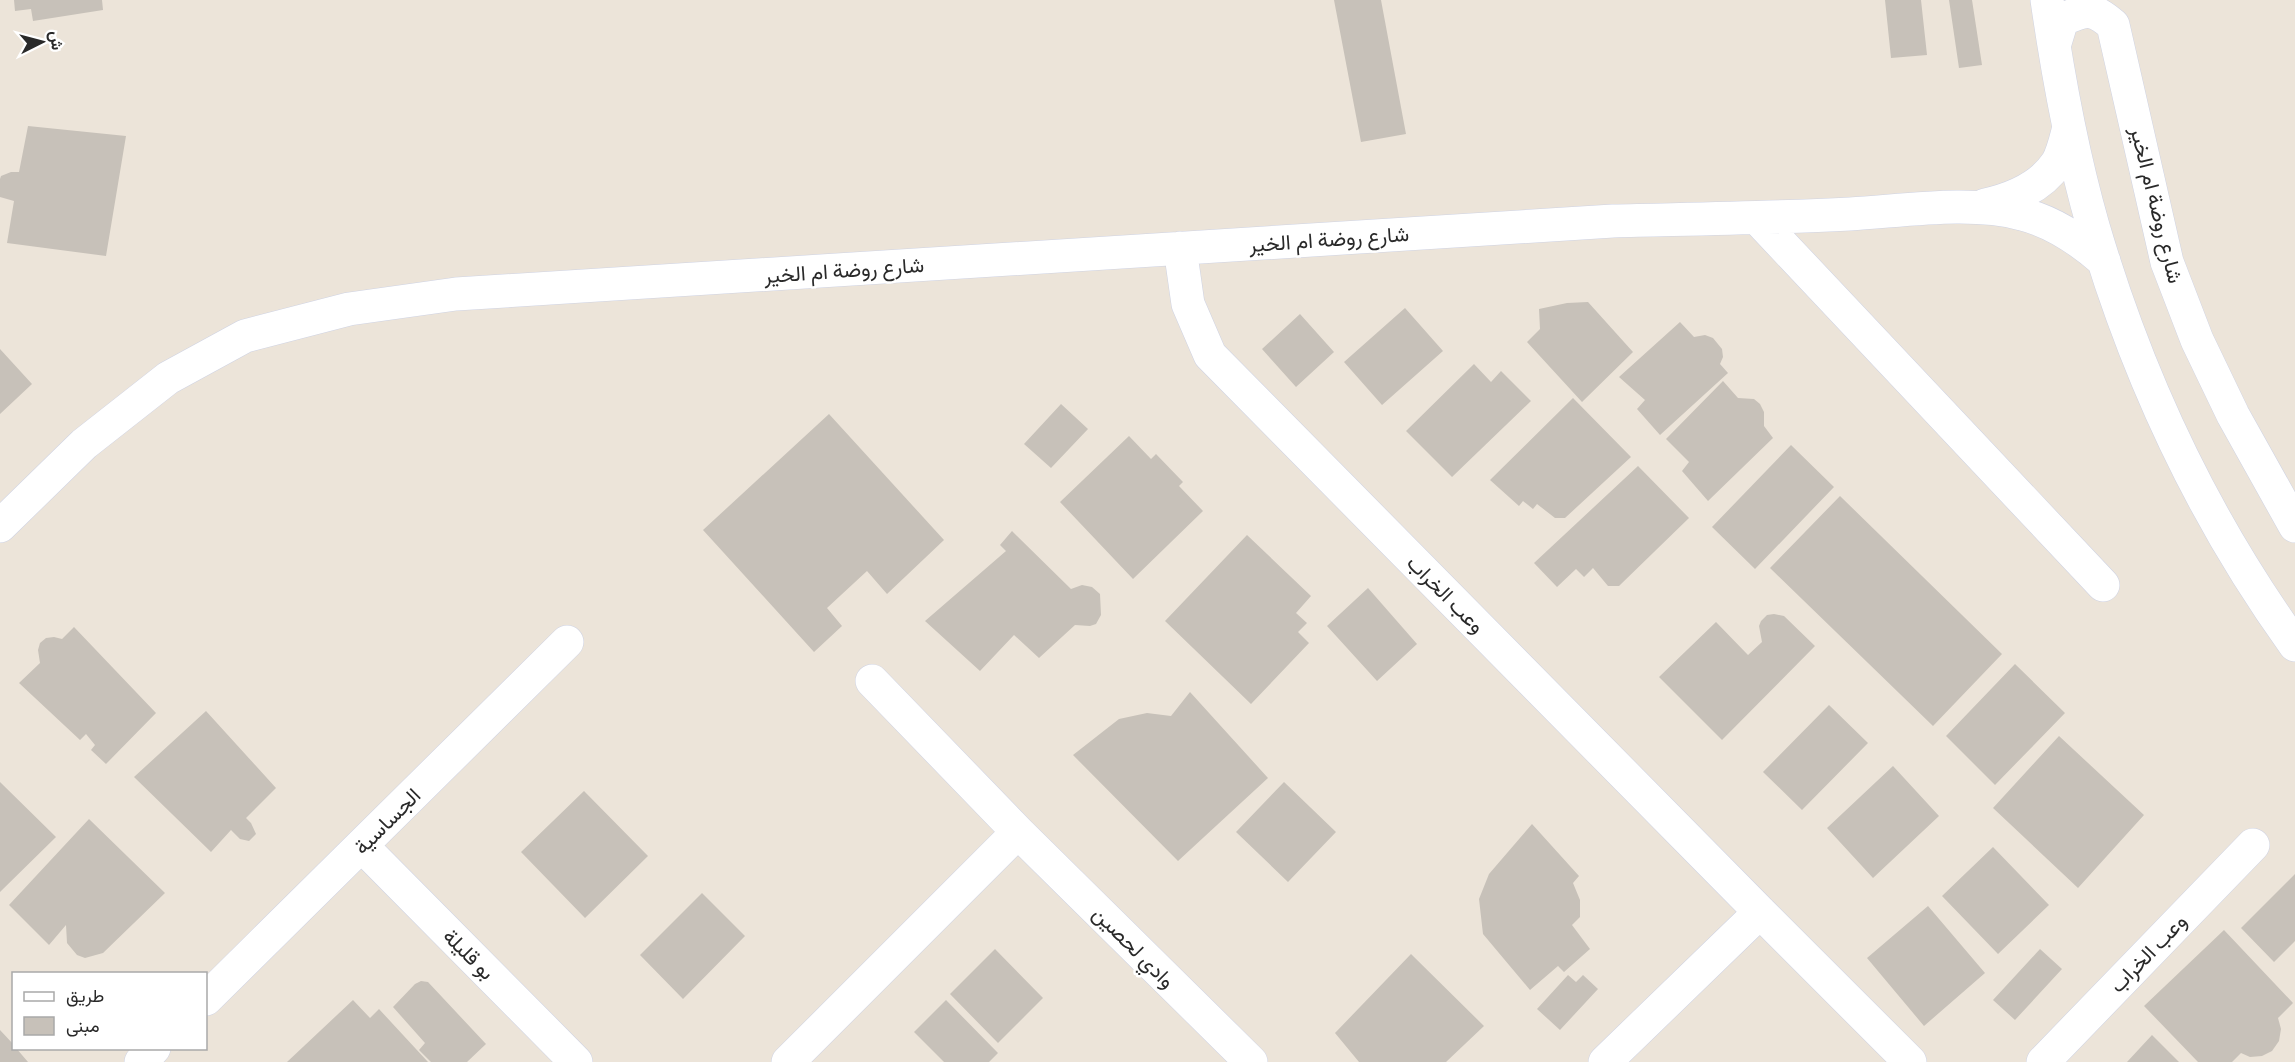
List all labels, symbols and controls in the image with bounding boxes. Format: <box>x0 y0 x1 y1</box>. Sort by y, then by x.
north arrow <box>12 12 72 72</box>
text: ش <box>45 30 69 51</box>
street label: شارع روضة ام الخير <box>2123 123 2190 286</box>
street label: شارع روضة ام الخير <box>1247 219 1410 259</box>
street label: شارع روضة ام الخير <box>762 250 925 290</box>
street label: وعب الخراب <box>1400 548 1492 640</box>
street label: الجساسية <box>347 781 427 861</box>
street label: وادي لحصين <box>1084 899 1182 997</box>
street label: وعب الخراب <box>2103 907 2193 999</box>
street label: بو قليلة <box>437 922 501 986</box>
legend <box>12 972 207 1050</box>
text: طريق <box>66 983 104 1008</box>
text: مبنى <box>66 1013 100 1038</box>

